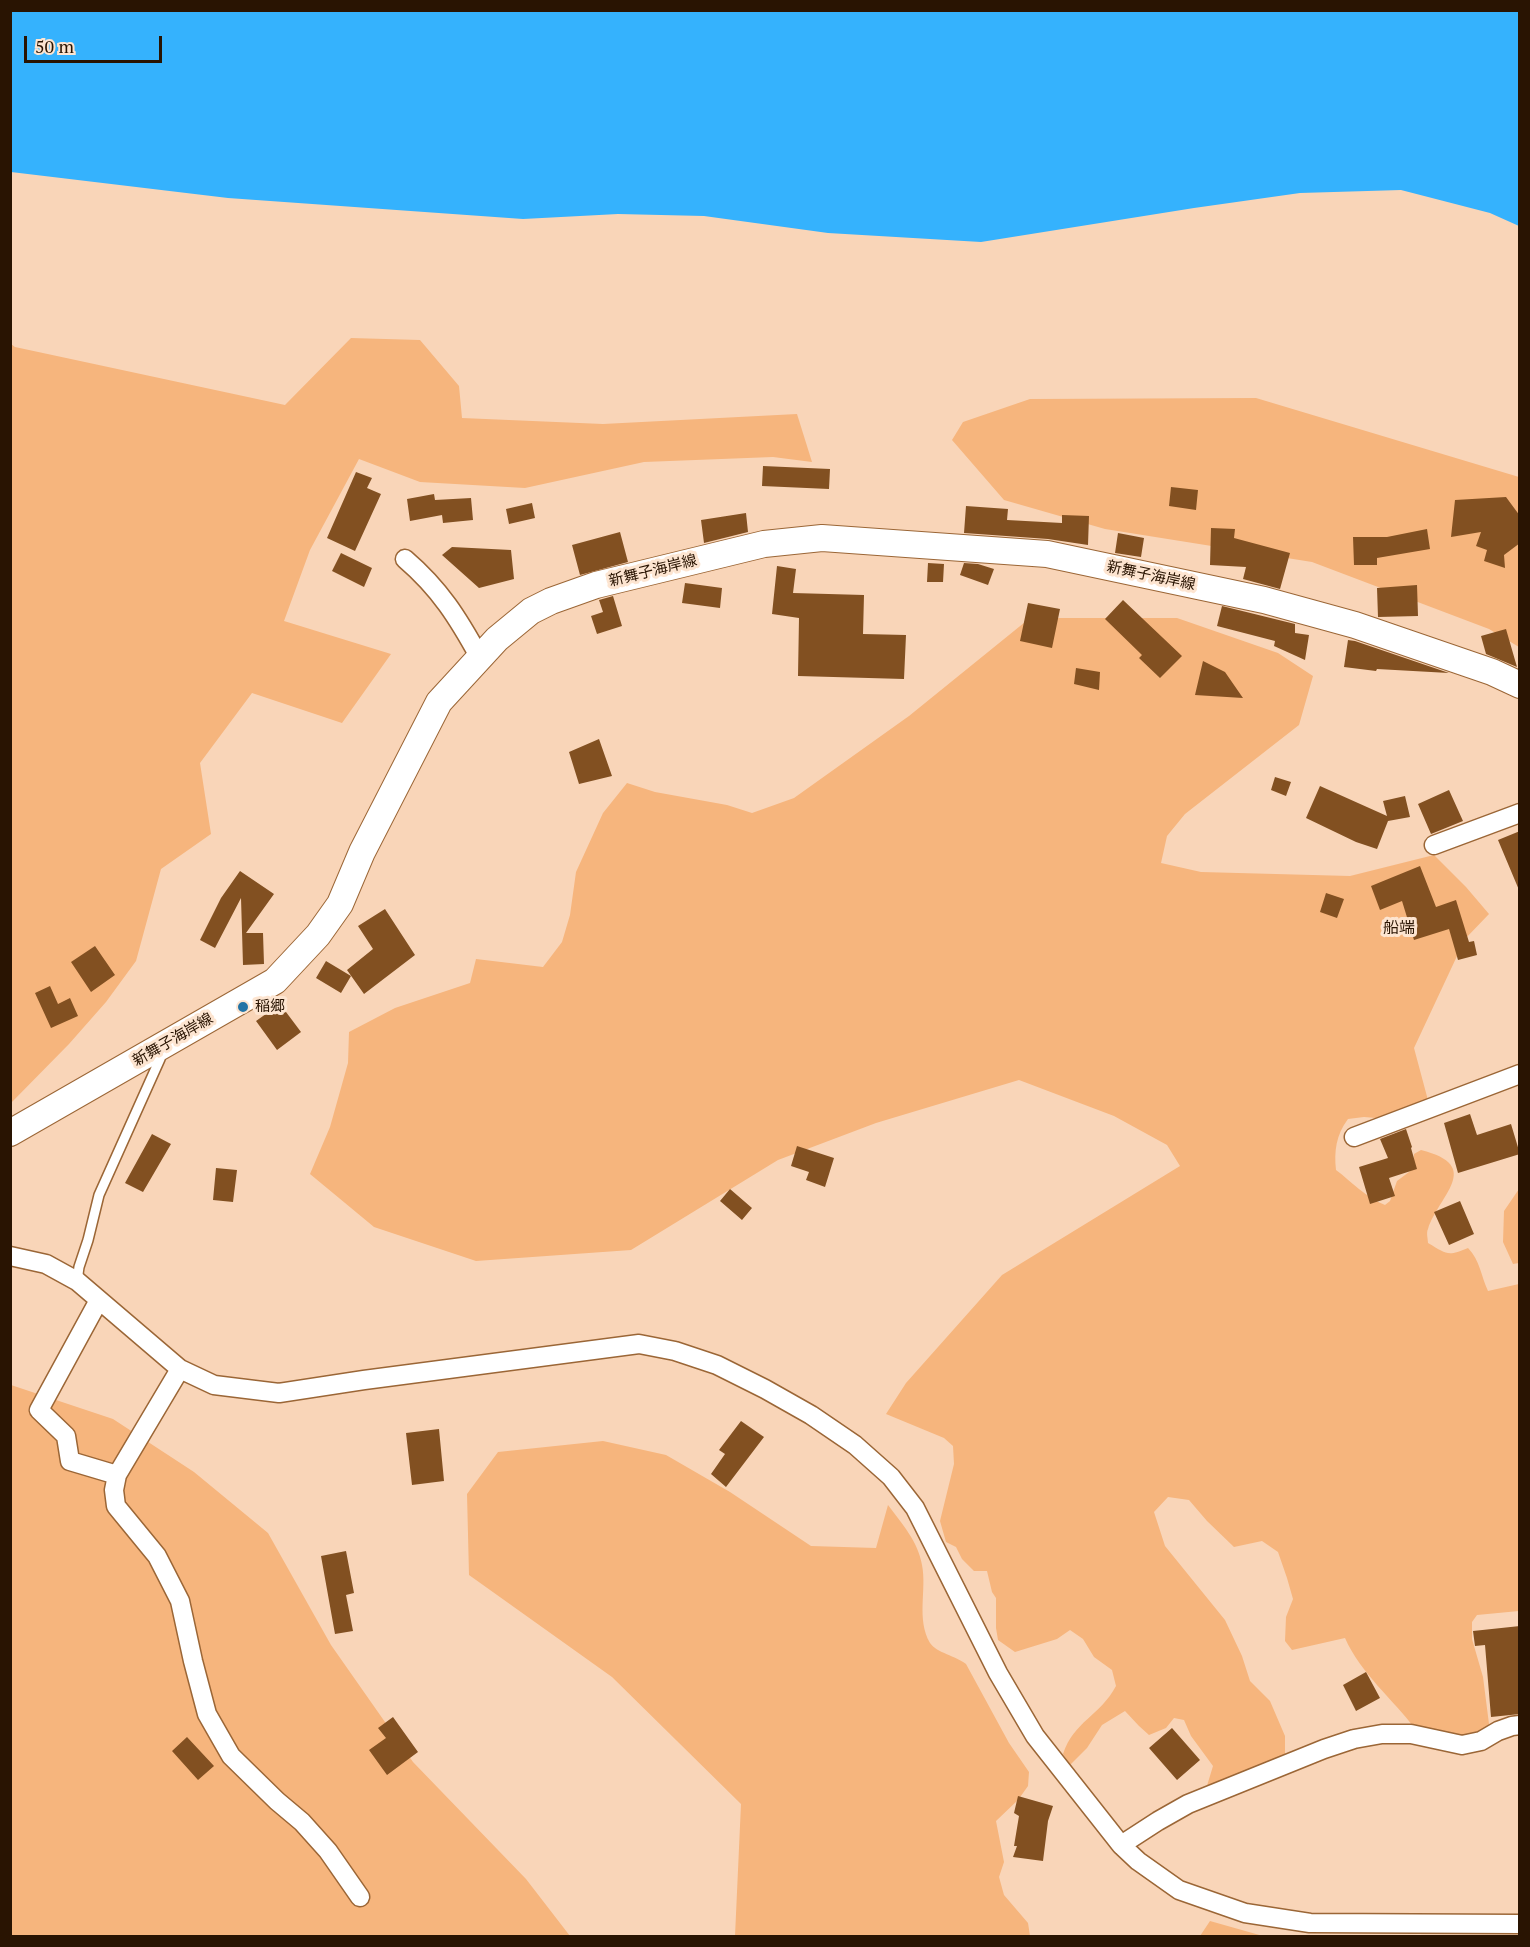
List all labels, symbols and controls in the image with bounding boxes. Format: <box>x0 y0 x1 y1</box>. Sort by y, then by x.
scale bar <box>27 24 165 62</box>
text: 50 m <box>35 34 74 58</box>
street label: 新舞子海岸線 <box>607 551 699 591</box>
street label: 新舞子海岸線 <box>1105 558 1197 594</box>
district label: 船端 <box>1383 918 1415 938</box>
place label: 稲郷 <box>255 998 285 1016</box>
marker: 稲郷 <box>236 1000 250 1014</box>
street label: 新舞子海岸線 <box>130 1010 216 1070</box>

